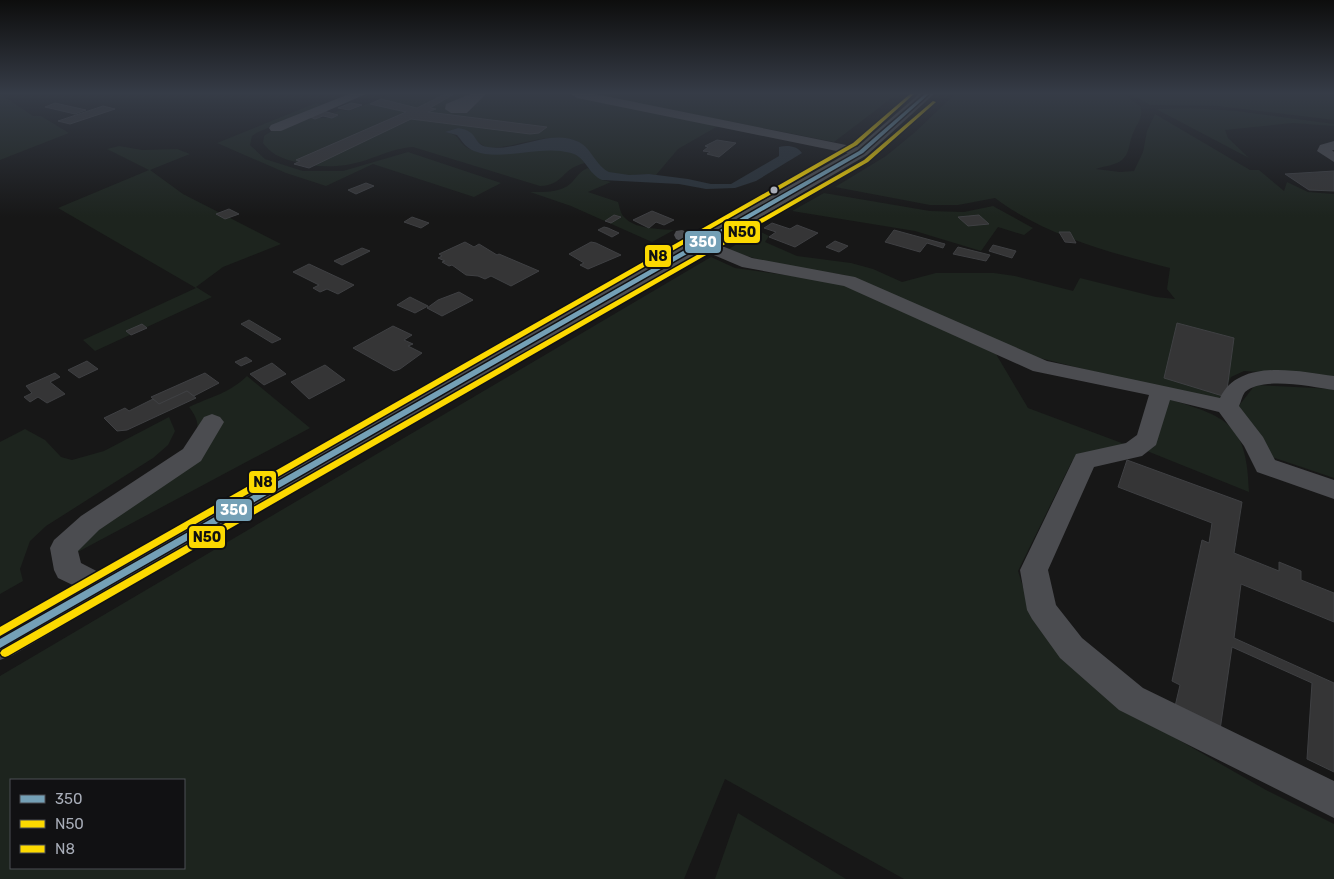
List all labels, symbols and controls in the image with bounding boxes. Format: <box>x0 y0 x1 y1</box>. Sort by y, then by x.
unlabelled marker <box>769 185 779 195</box>
line badge: N50 <box>723 220 761 244</box>
text: N50 <box>728 224 756 241</box>
line badge: 350 <box>684 230 722 254</box>
text: 350 <box>689 234 717 251</box>
line badge: N8 <box>644 244 672 268</box>
text: N8 <box>648 248 668 265</box>
line badge: N8 <box>248 470 277 494</box>
text: N8 <box>253 474 273 491</box>
line badge: 350 <box>215 498 253 522</box>
text: 350 <box>220 502 248 519</box>
line badge: N50 <box>188 525 226 549</box>
text: N50 <box>193 529 221 546</box>
legend <box>10 779 185 869</box>
text: 350 <box>55 790 82 808</box>
text: N50 <box>55 815 84 833</box>
text: N8 <box>55 840 75 858</box>

